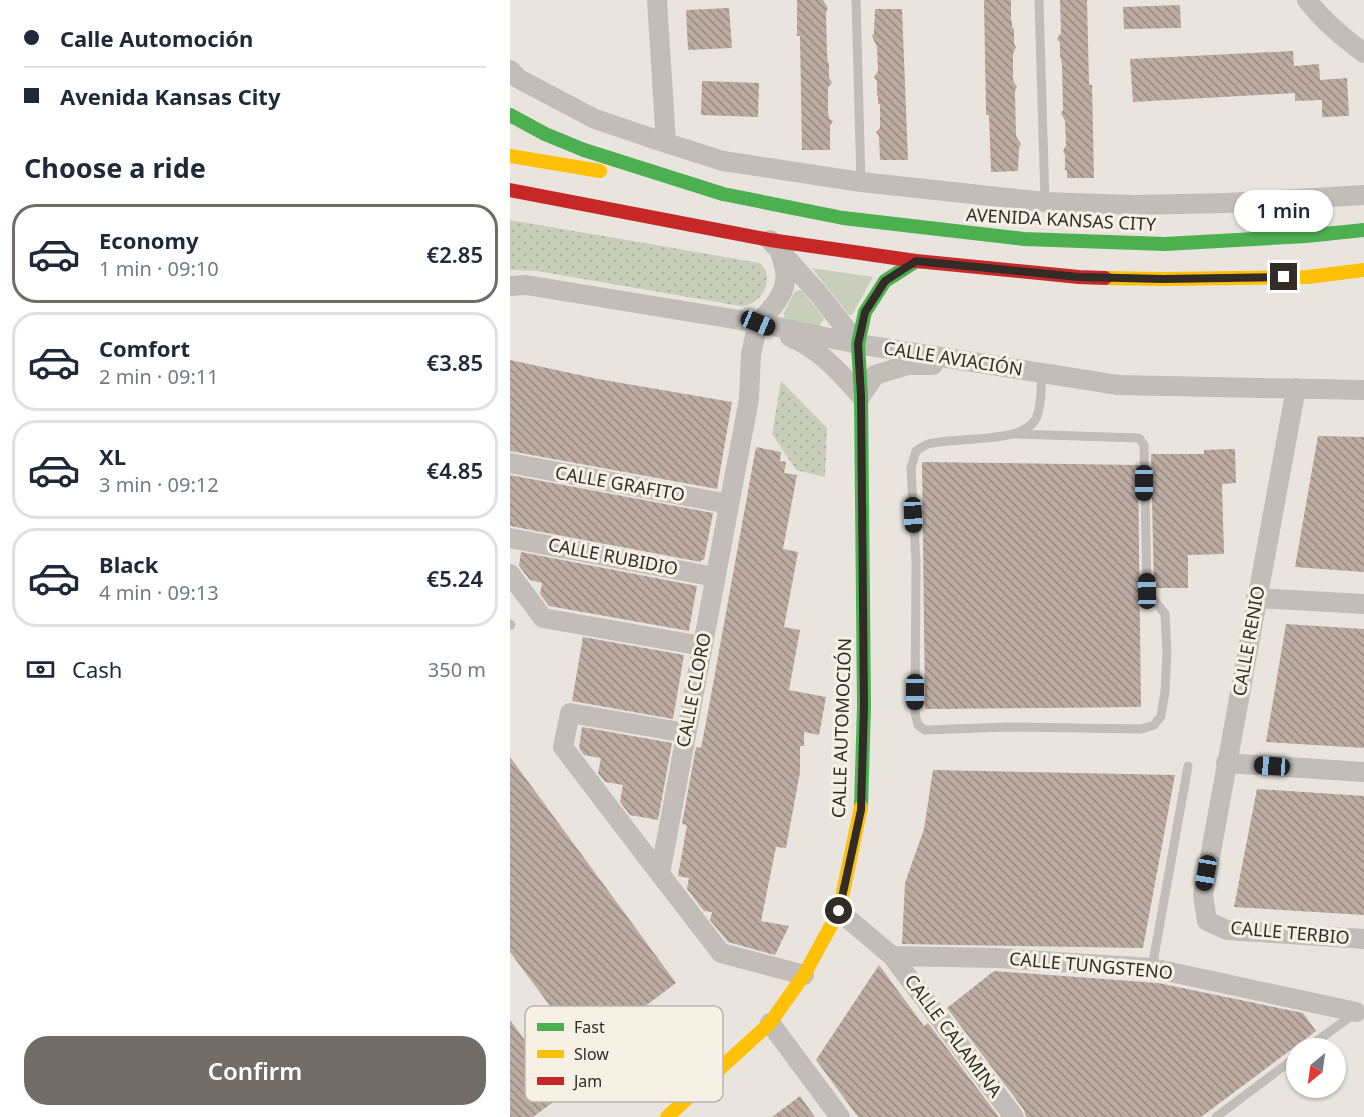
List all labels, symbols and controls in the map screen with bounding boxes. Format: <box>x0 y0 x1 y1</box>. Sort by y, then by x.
text: Calle Automoción <box>60 23 253 53</box>
text: Avenida Kansas City <box>60 81 281 111</box>
text: Choose a ride <box>24 149 206 186</box>
callout: 1 min <box>1234 190 1334 232</box>
text: 1 min <box>1256 197 1311 224</box>
street label: AVENIDA KANSAS CITY <box>965 202 1157 236</box>
text: Economy <box>99 225 198 255</box>
icon: car <box>27 227 81 281</box>
text: €2.85 <box>427 239 483 269</box>
text: 1 min · 09:10 <box>99 255 219 282</box>
route end <box>1270 263 1297 290</box>
car <box>738 308 778 338</box>
text: Comfort <box>99 333 190 363</box>
icon: car <box>27 335 81 389</box>
street label: CALLE AVIACIÓN <box>882 335 1024 381</box>
text: €3.85 <box>427 347 483 377</box>
text: 2 min · 09:11 <box>99 363 219 390</box>
text: XL <box>99 441 126 471</box>
icon: car <box>27 443 81 497</box>
text: €4.85 <box>427 455 483 485</box>
street label: CALLE GRAFITO <box>553 460 687 506</box>
car <box>1135 465 1153 501</box>
text: 3 min · 09:12 <box>99 471 219 498</box>
car <box>903 497 923 533</box>
street label: CALLE RUBIDIO <box>546 532 680 580</box>
text: Black <box>99 549 158 579</box>
icon: car <box>27 551 81 605</box>
text: €5.24 <box>427 563 483 593</box>
car <box>1138 573 1156 609</box>
text: 4 min · 09:13 <box>99 579 219 606</box>
street label: CALLE RENIO <box>1227 584 1270 698</box>
street label: CALLE CLORO <box>670 630 716 749</box>
street label: CALLE AUTOMOCIÓN <box>826 637 856 819</box>
icon: cash <box>24 653 57 686</box>
text: Cash <box>72 654 122 684</box>
text: 350 m <box>428 656 486 683</box>
car <box>906 674 924 710</box>
car <box>1253 756 1291 776</box>
car <box>1194 854 1218 892</box>
route start <box>825 897 852 924</box>
street label: CALLE TERBIO <box>1230 915 1351 949</box>
street label: CALLE TUNGSTENO <box>1008 946 1174 984</box>
street label: CALLE CALAMINA <box>900 969 1008 1102</box>
legend <box>525 1006 723 1102</box>
text: Fast <box>574 1016 605 1038</box>
button: Confirm <box>24 1036 486 1105</box>
north arrow <box>1286 1038 1346 1098</box>
map controls <box>1286 1038 1346 1098</box>
text: Slow <box>574 1043 609 1065</box>
text: Jam <box>572 1070 602 1092</box>

